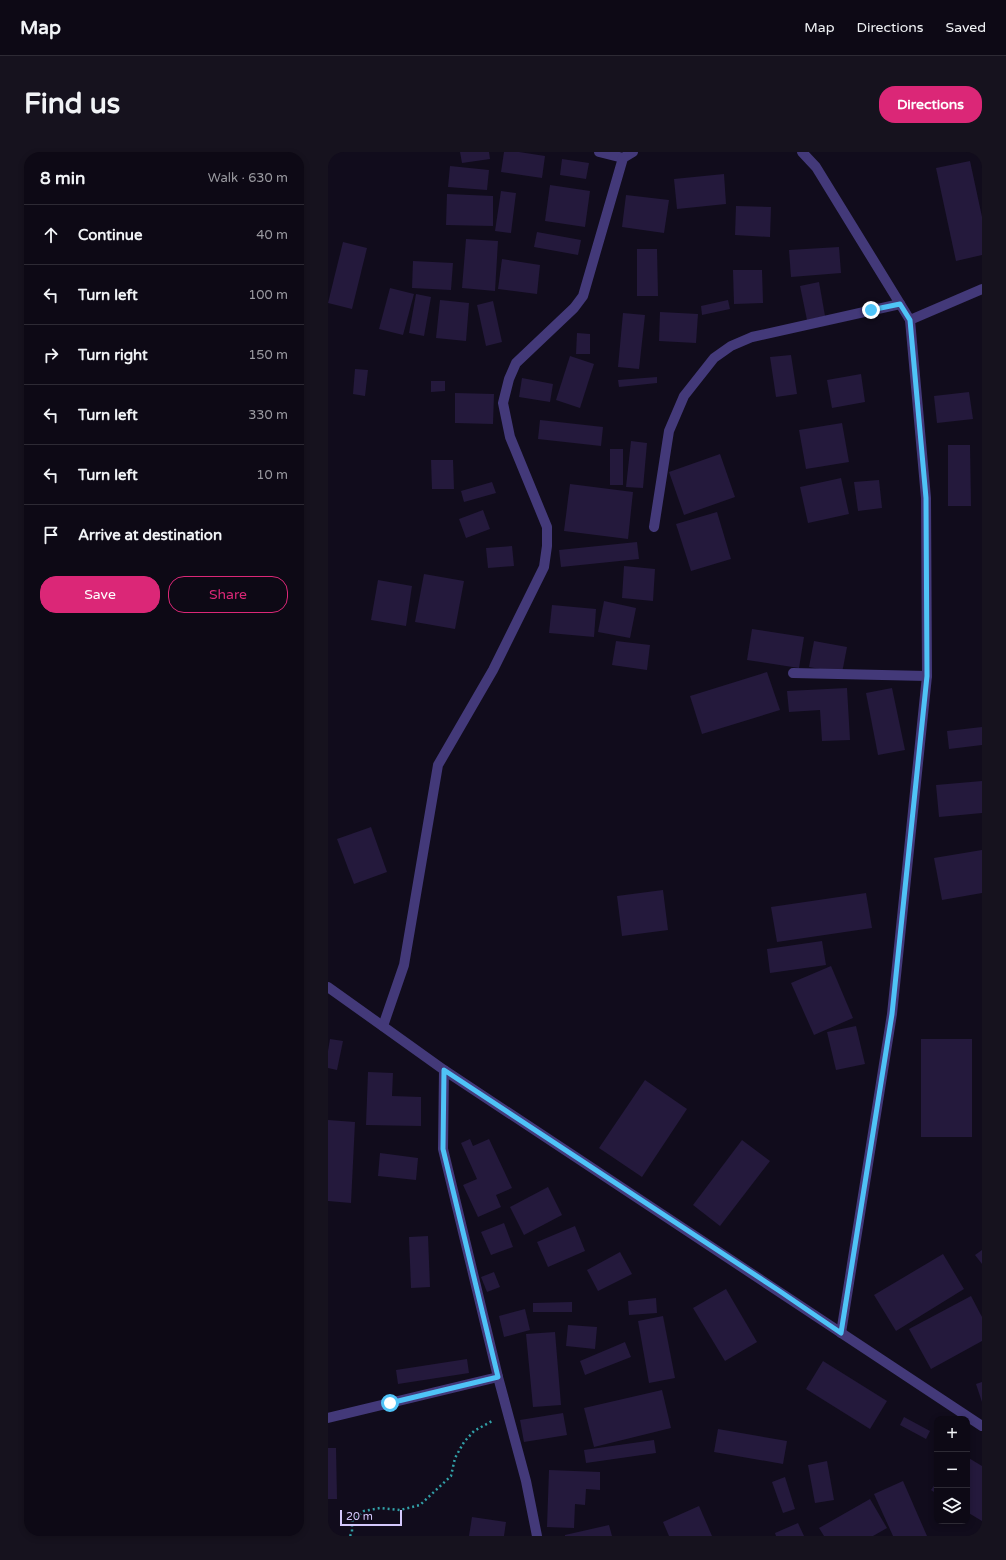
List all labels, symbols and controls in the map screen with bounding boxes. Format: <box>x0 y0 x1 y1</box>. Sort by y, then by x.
text: Map <box>20 17 61 39</box>
text: Map <box>804 19 835 36</box>
text: Directions <box>857 19 924 36</box>
text: Saved <box>946 19 986 36</box>
button: Directions <box>879 86 982 123</box>
text: Find us <box>24 87 120 121</box>
text: 8 min <box>40 168 85 189</box>
text: Walk · 630 m <box>208 170 288 186</box>
icon: ahead <box>40 224 62 246</box>
text: Continue <box>78 226 142 244</box>
text: 40 m <box>256 227 288 243</box>
icon: left <box>40 284 62 306</box>
text: Turn left <box>78 286 138 304</box>
text: 100 m <box>248 287 288 303</box>
route end <box>862 301 880 319</box>
icon: right <box>40 344 62 366</box>
text: Turn right <box>78 346 148 364</box>
text: 150 m <box>248 347 288 363</box>
icon: left <box>40 404 62 426</box>
text: Turn left <box>78 406 138 424</box>
text: 330 m <box>248 407 288 423</box>
icon: left <box>40 464 62 486</box>
text: Turn left <box>78 466 138 484</box>
text: 10 m <box>256 467 288 483</box>
icon: arrive <box>40 524 62 546</box>
text: Arrive at destination <box>78 526 222 544</box>
button: Save <box>40 576 160 613</box>
button: Share <box>168 576 288 613</box>
route start <box>381 1394 399 1412</box>
map controls <box>934 1416 970 1524</box>
button: + <box>934 1416 970 1452</box>
button: − <box>934 1452 970 1488</box>
button: layers <box>934 1488 970 1524</box>
scale bar <box>340 1508 402 1527</box>
text: 20 m <box>346 1510 373 1523</box>

